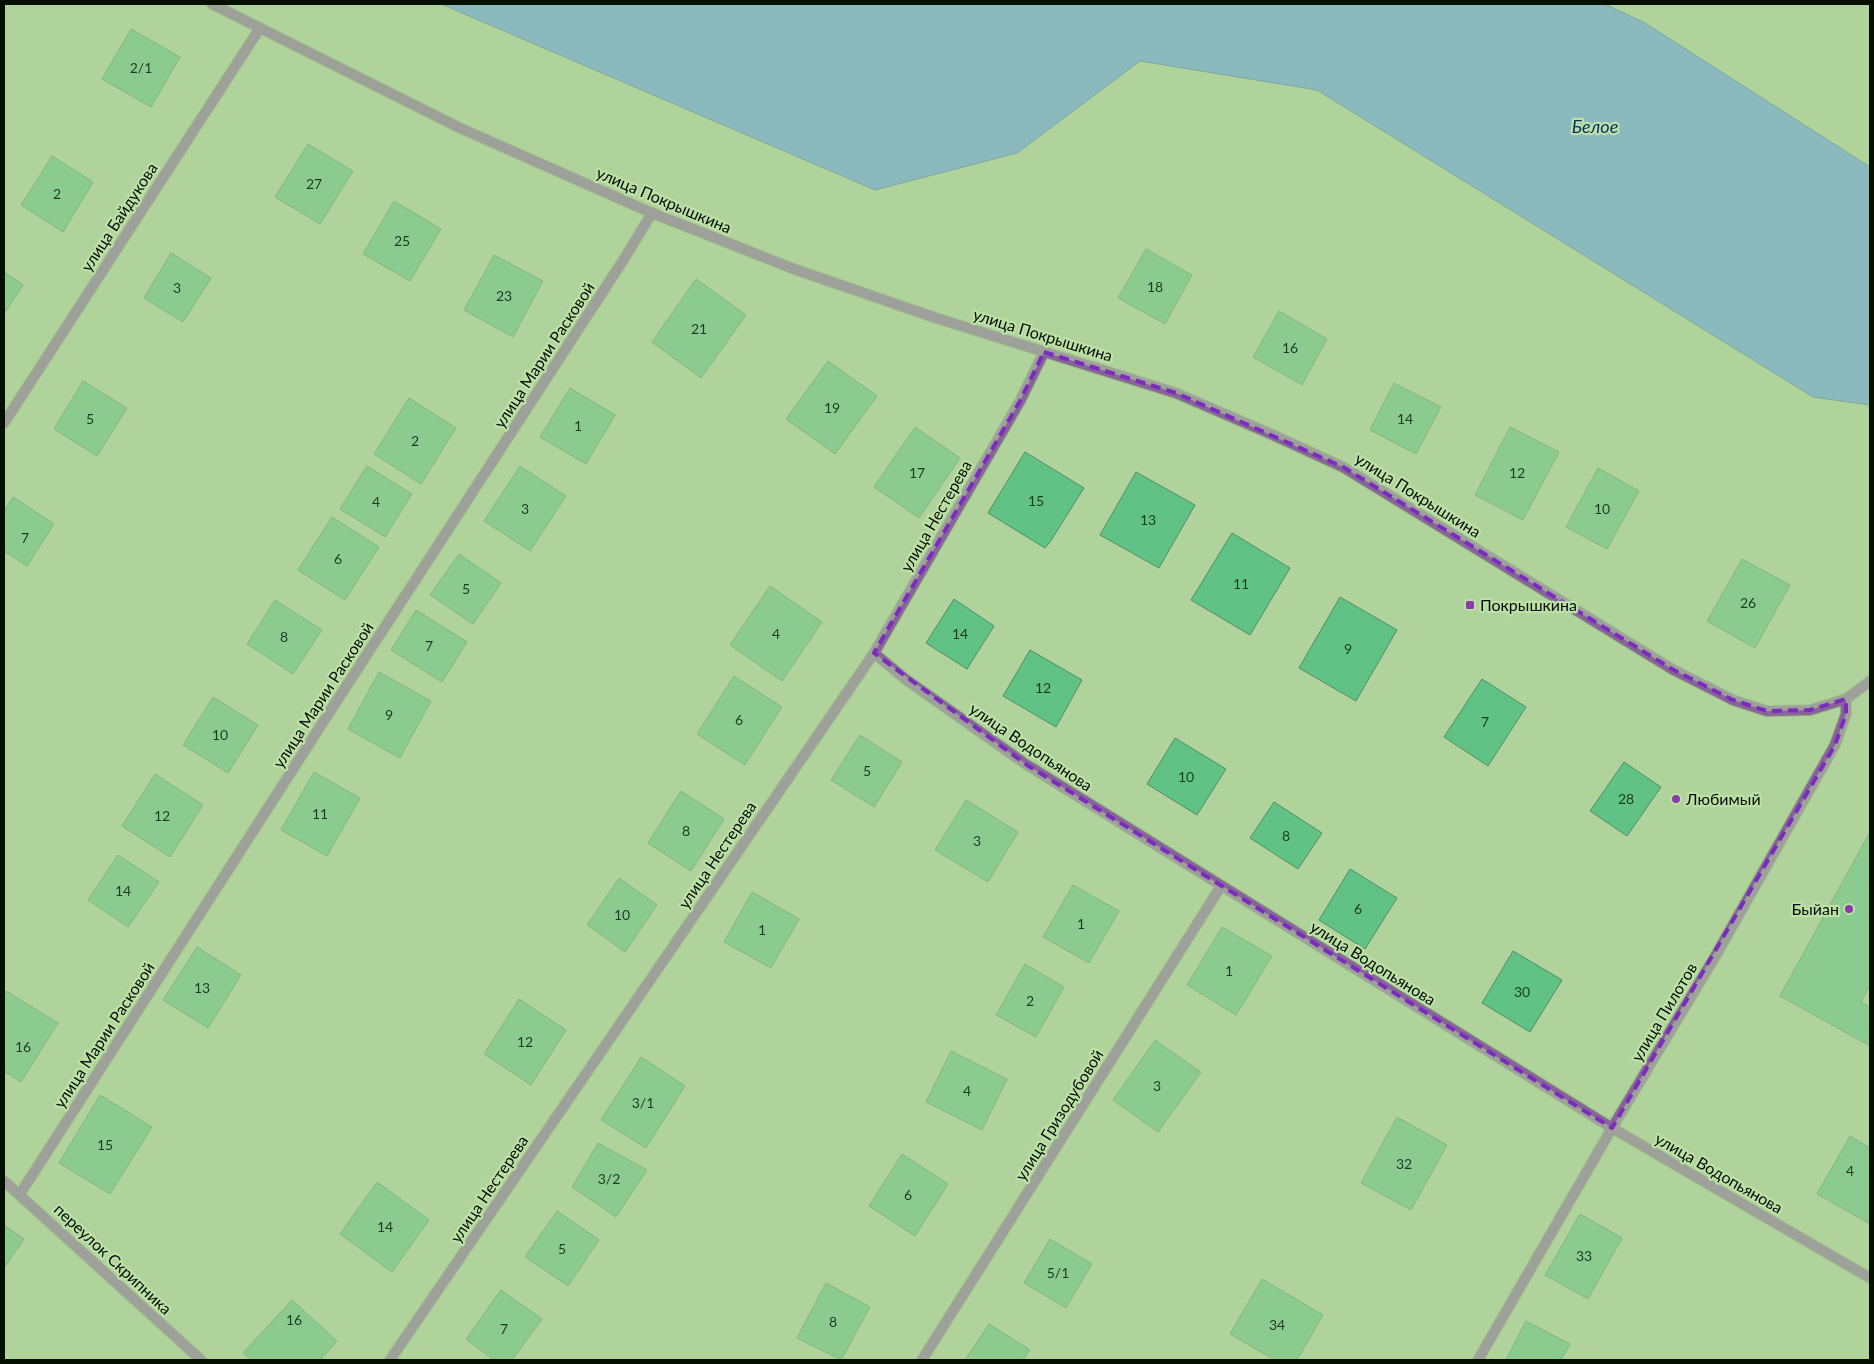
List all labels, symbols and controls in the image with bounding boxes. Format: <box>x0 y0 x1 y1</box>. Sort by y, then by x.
house number: 2/1 <box>130 59 152 76</box>
water label: Белое <box>1572 115 1618 137</box>
street label: улица Байдукова <box>76 159 161 275</box>
street label: улица Покрышкина <box>594 163 735 237</box>
house number: 27 <box>306 175 322 192</box>
house number: 2 <box>53 185 61 202</box>
house number: 25 <box>394 232 410 249</box>
street label: улица Марии Расковой <box>489 278 598 431</box>
house number: 18 <box>1147 278 1163 295</box>
house number: 3 <box>173 279 181 296</box>
house number: 23 <box>496 287 512 304</box>
street label: улица Покрышкина <box>971 304 1115 365</box>
house number: 21 <box>691 320 707 337</box>
house number: 16 <box>1282 339 1298 356</box>
house number: 19 <box>824 399 840 416</box>
house number: 5 <box>86 410 94 427</box>
house number: 14 <box>1397 410 1413 427</box>
house number: 1 <box>574 417 582 434</box>
house number: 2 <box>411 432 419 449</box>
street label: улица Покрышкина <box>1352 448 1485 541</box>
street label: улица Нестерева <box>896 457 975 575</box>
house number: 17 <box>909 464 925 481</box>
house number: 12 <box>1509 464 1525 481</box>
house number: 15 <box>1028 492 1044 509</box>
house number: 4 <box>372 493 380 510</box>
house number: 3 <box>521 500 529 517</box>
house number: 10 <box>1594 500 1610 517</box>
house number: 13 <box>1140 511 1156 528</box>
house number: 7 <box>21 529 29 546</box>
house number: 6 <box>334 550 342 567</box>
house number: 11 <box>1233 575 1249 592</box>
house number: 5 <box>462 580 470 597</box>
house number: 26 <box>1740 594 1756 611</box>
place label: Покрышкина <box>1480 595 1577 614</box>
marker: Покрышкина <box>1464 599 1476 611</box>
street label: улица Марии Расковой <box>268 618 377 771</box>
house number: 4 <box>772 625 780 642</box>
house number: 14 <box>952 625 968 642</box>
house number: 8 <box>280 628 288 645</box>
house number: 7 <box>425 637 433 654</box>
house number: 9 <box>1344 640 1352 657</box>
house number: 12 <box>1035 679 1051 696</box>
street label: улица Водопьянова <box>966 698 1096 795</box>
house number: 9 <box>385 706 393 723</box>
house number: 6 <box>735 711 743 728</box>
house number: 7 <box>1481 713 1489 730</box>
house number: 10 <box>212 726 228 743</box>
house number: 5 <box>863 762 871 779</box>
house number: 10 <box>1178 768 1194 785</box>
place label: Любимый <box>1685 789 1761 808</box>
house number: 28 <box>1618 790 1634 807</box>
marker: Любимый <box>1670 793 1682 805</box>
street label: улица Нестерева <box>674 797 760 912</box>
house number: 11 <box>312 805 328 822</box>
house number: 12 <box>154 807 170 824</box>
house number: 8 <box>682 822 690 839</box>
house number: 8 <box>1282 827 1290 844</box>
house number: 3 <box>973 832 981 849</box>
house number: 14 <box>115 882 131 899</box>
place label: Быйан <box>1792 899 1839 918</box>
house number: 6 <box>1354 900 1362 917</box>
marker: Быйан <box>1843 903 1855 915</box>
house number: 10 <box>614 906 630 923</box>
house number: 1 <box>1077 915 1085 932</box>
street label: улица Водопьянова <box>1307 916 1439 1009</box>
house number: 1 <box>758 921 766 938</box>
street label: улица Марии Расковой <box>49 958 158 1111</box>
street label: улица Пилотов <box>1627 959 1700 1064</box>
house number: 1 <box>1225 962 1233 979</box>
house number: 13 <box>194 979 210 996</box>
house number: 30 <box>1514 983 1530 1000</box>
house number: 2 <box>1026 992 1034 1009</box>
house number: 12 <box>517 1033 533 1050</box>
house number: 16 <box>15 1038 31 1055</box>
street label: улица Гризодубовой <box>1010 1046 1107 1184</box>
house number: 3 <box>1153 1077 1161 1094</box>
house number: 4 <box>963 1082 971 1099</box>
house number: 3/1 <box>632 1094 654 1111</box>
street label: улица Водопьянова <box>1652 1128 1786 1217</box>
street label: улица Нестерева <box>446 1131 532 1246</box>
house number: 15 <box>97 1136 113 1153</box>
house number: 32 <box>1396 1155 1412 1172</box>
house number: 4 <box>1846 1162 1854 1179</box>
house number: 3/2 <box>598 1170 620 1187</box>
house number: 6 <box>904 1186 912 1203</box>
street label: переулок Скрипника <box>51 1199 176 1318</box>
house number: 14 <box>377 1218 393 1235</box>
house number: 5 <box>558 1240 566 1257</box>
house number: 33 <box>1576 1247 1592 1264</box>
house number: 5/1 <box>1047 1264 1069 1281</box>
house number: 16 <box>286 1311 302 1328</box>
house number: 8 <box>829 1313 837 1330</box>
house number: 34 <box>1269 1316 1285 1333</box>
house number: 7 <box>500 1320 508 1337</box>

